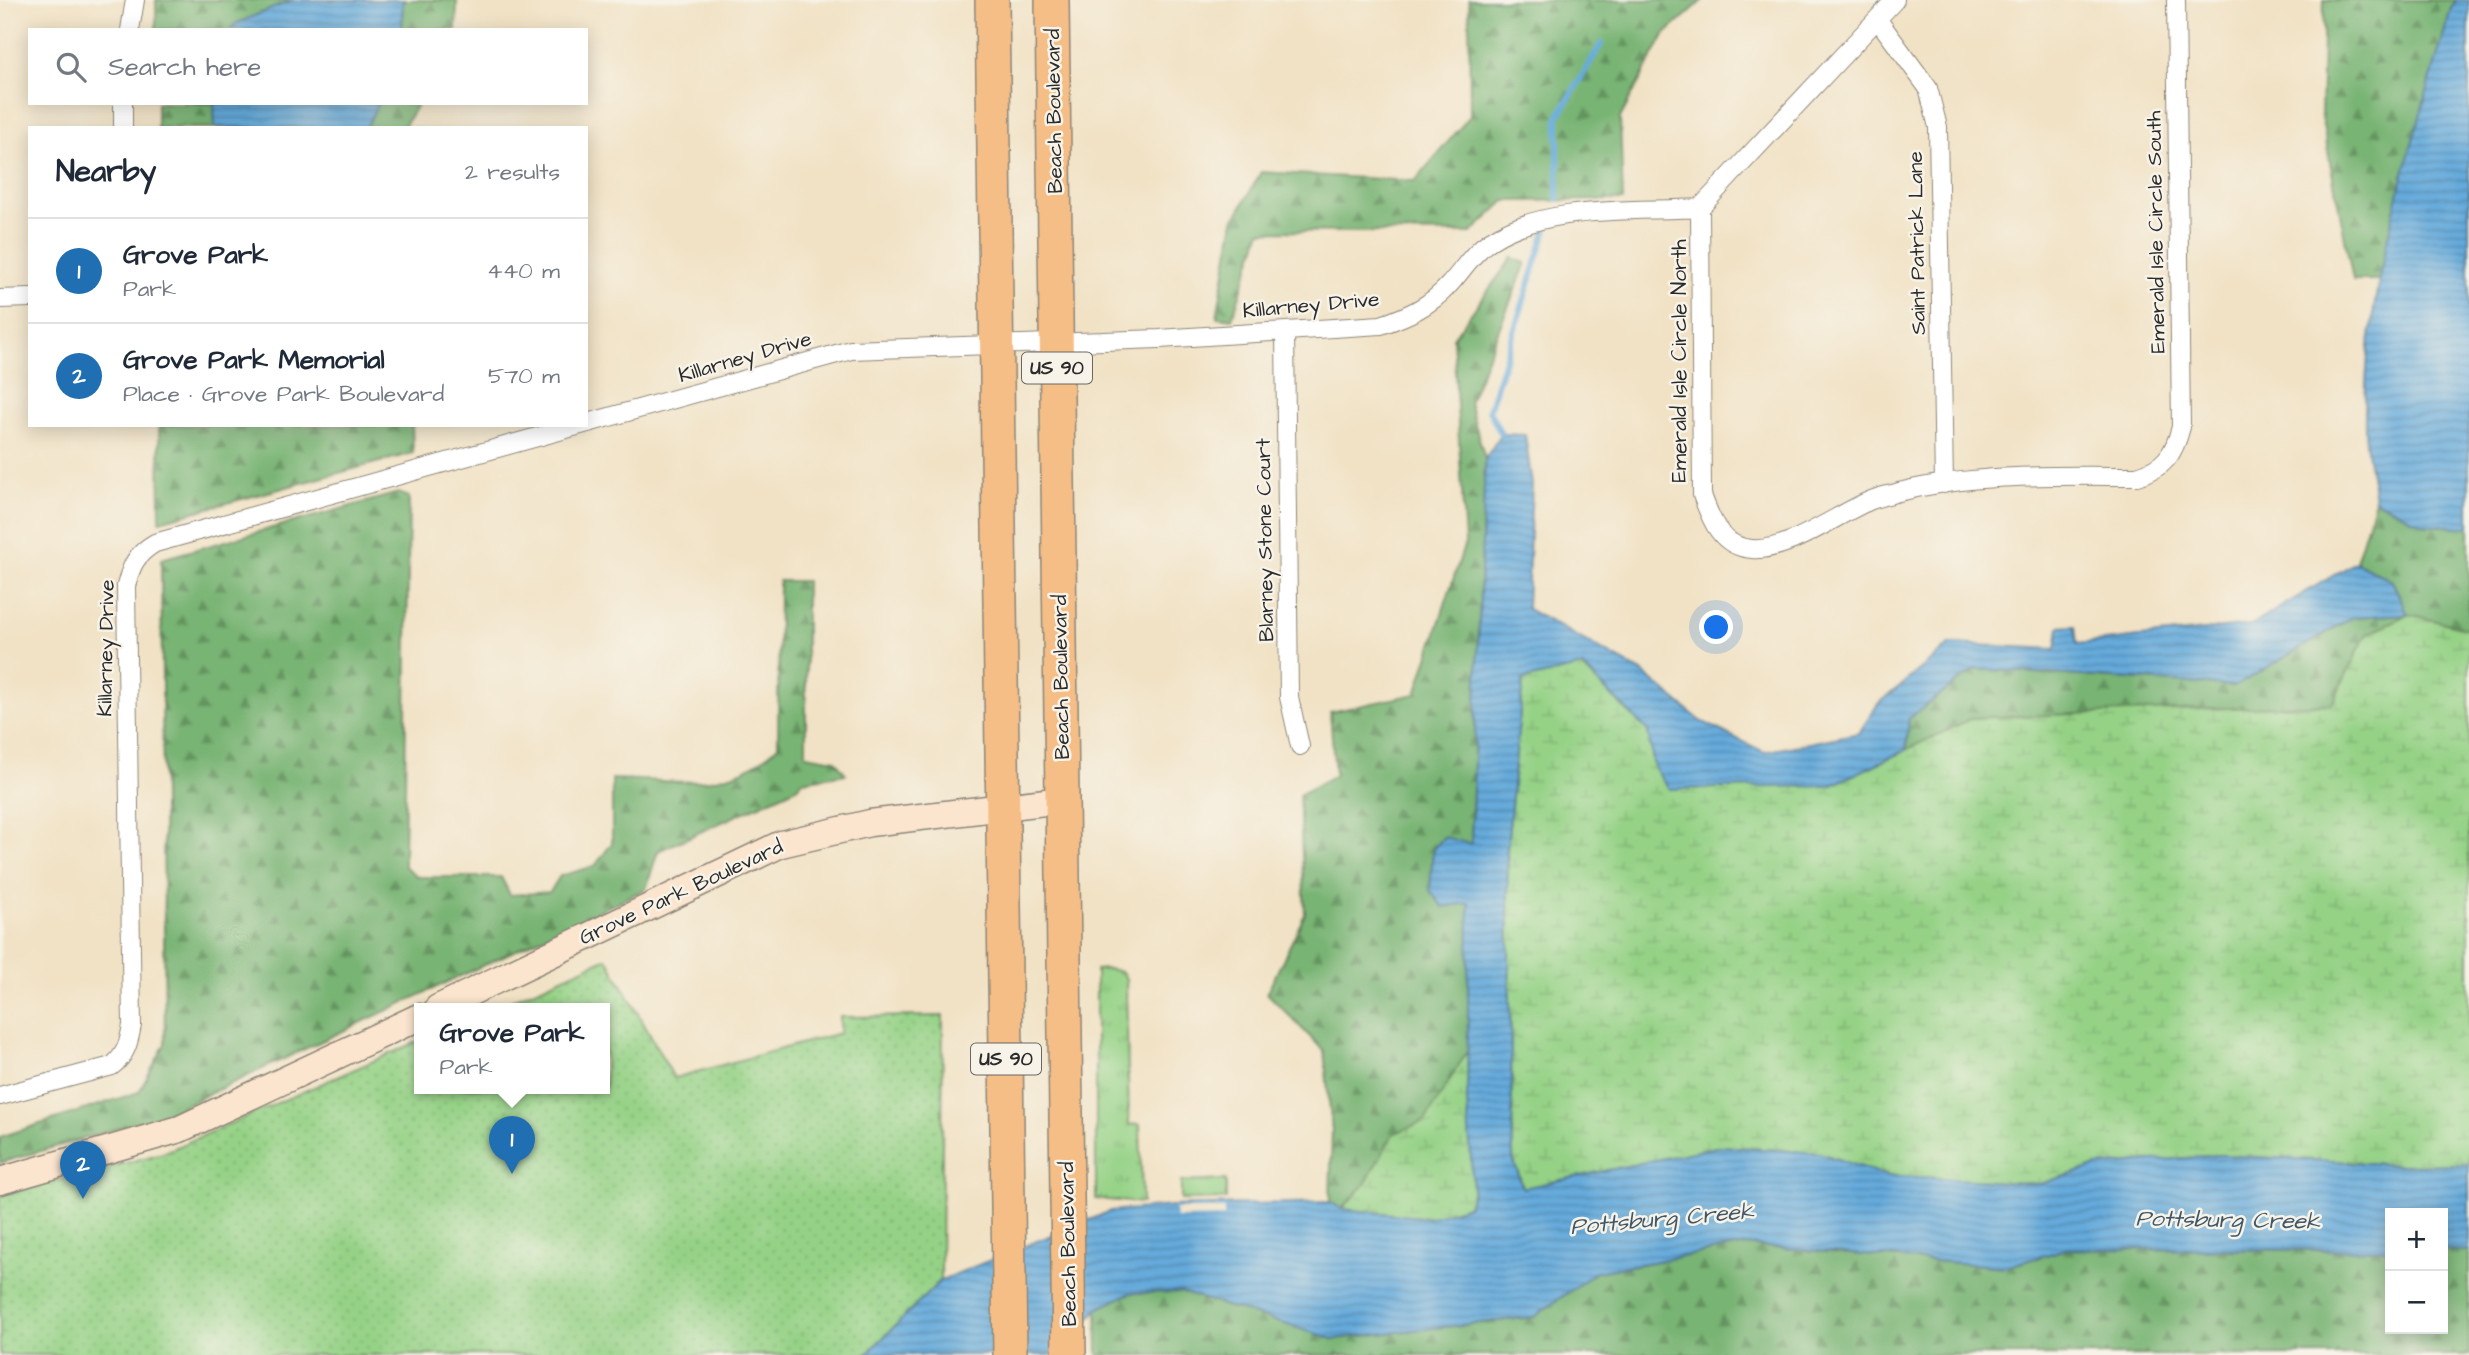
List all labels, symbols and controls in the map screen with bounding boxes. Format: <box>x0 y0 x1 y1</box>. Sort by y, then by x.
search box <box>28 28 588 105</box>
street label: Beach Boulevard <box>1038 28 1070 194</box>
icon: search <box>52 48 90 86</box>
text: Search here <box>108 49 261 85</box>
street label: Emerald Isle Circle South <box>2139 110 2173 354</box>
text: Nearby <box>56 151 156 193</box>
street label: Saint Patrick Lane <box>1901 151 1933 335</box>
text: 2 results <box>465 156 560 188</box>
text: Grove Park <box>123 237 268 273</box>
street label: Emerald Isle Circle North <box>1665 239 1694 483</box>
text: 1 <box>78 255 80 287</box>
text: 440 m <box>487 255 560 287</box>
text: Park <box>123 273 176 305</box>
street label: Killarney Drive <box>1241 285 1381 327</box>
street label: Killarney Drive <box>675 324 815 392</box>
text: Grove Park Memorial <box>123 342 385 378</box>
road number: US 90 <box>1022 352 1092 384</box>
text: 2 <box>72 360 86 392</box>
text: 570 m <box>488 360 560 392</box>
text: Place · Grove Park Boulevard <box>123 378 444 410</box>
street label: Blarney Stone Court <box>1249 437 1283 642</box>
street label: Killarney Drive <box>90 579 124 717</box>
street label: Beach Boulevard <box>1045 594 1077 760</box>
your location <box>1699 610 1733 644</box>
street label: Grove Park Boulevard <box>574 832 788 952</box>
popup <box>414 1003 610 1094</box>
text: Grove Park <box>439 1015 585 1051</box>
road number: US 90 <box>971 1044 1041 1074</box>
text: Park <box>439 1051 493 1083</box>
pin: 1 <box>489 1116 535 1174</box>
pin: 2 <box>60 1141 106 1199</box>
street label: Beach Boulevard <box>1052 1161 1084 1327</box>
water label: Pottsburg Creek <box>1569 1195 1756 1244</box>
water label: Pottsburg Creek <box>2136 1202 2321 1239</box>
map controls <box>2385 1208 2448 1334</box>
button: + <box>2385 1208 2448 1271</box>
button: − <box>2385 1271 2448 1334</box>

